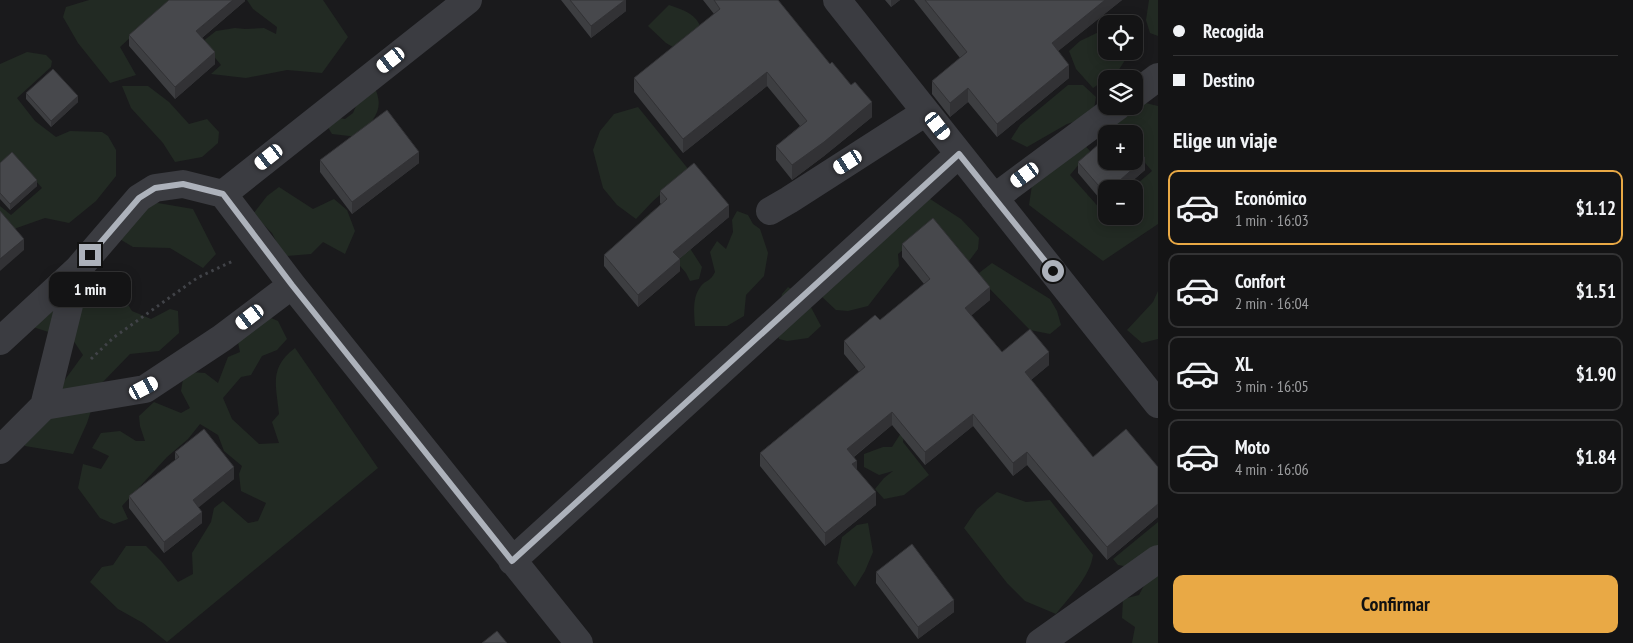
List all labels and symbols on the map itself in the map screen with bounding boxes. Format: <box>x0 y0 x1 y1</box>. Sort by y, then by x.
car <box>374 45 407 75</box>
car <box>922 110 953 142</box>
car <box>252 142 285 172</box>
car <box>831 148 864 176</box>
car <box>1008 160 1041 190</box>
route end <box>79 244 101 266</box>
route start <box>1042 260 1064 282</box>
callout: 1 min <box>49 272 131 308</box>
car <box>233 302 266 332</box>
car <box>127 374 160 402</box>

